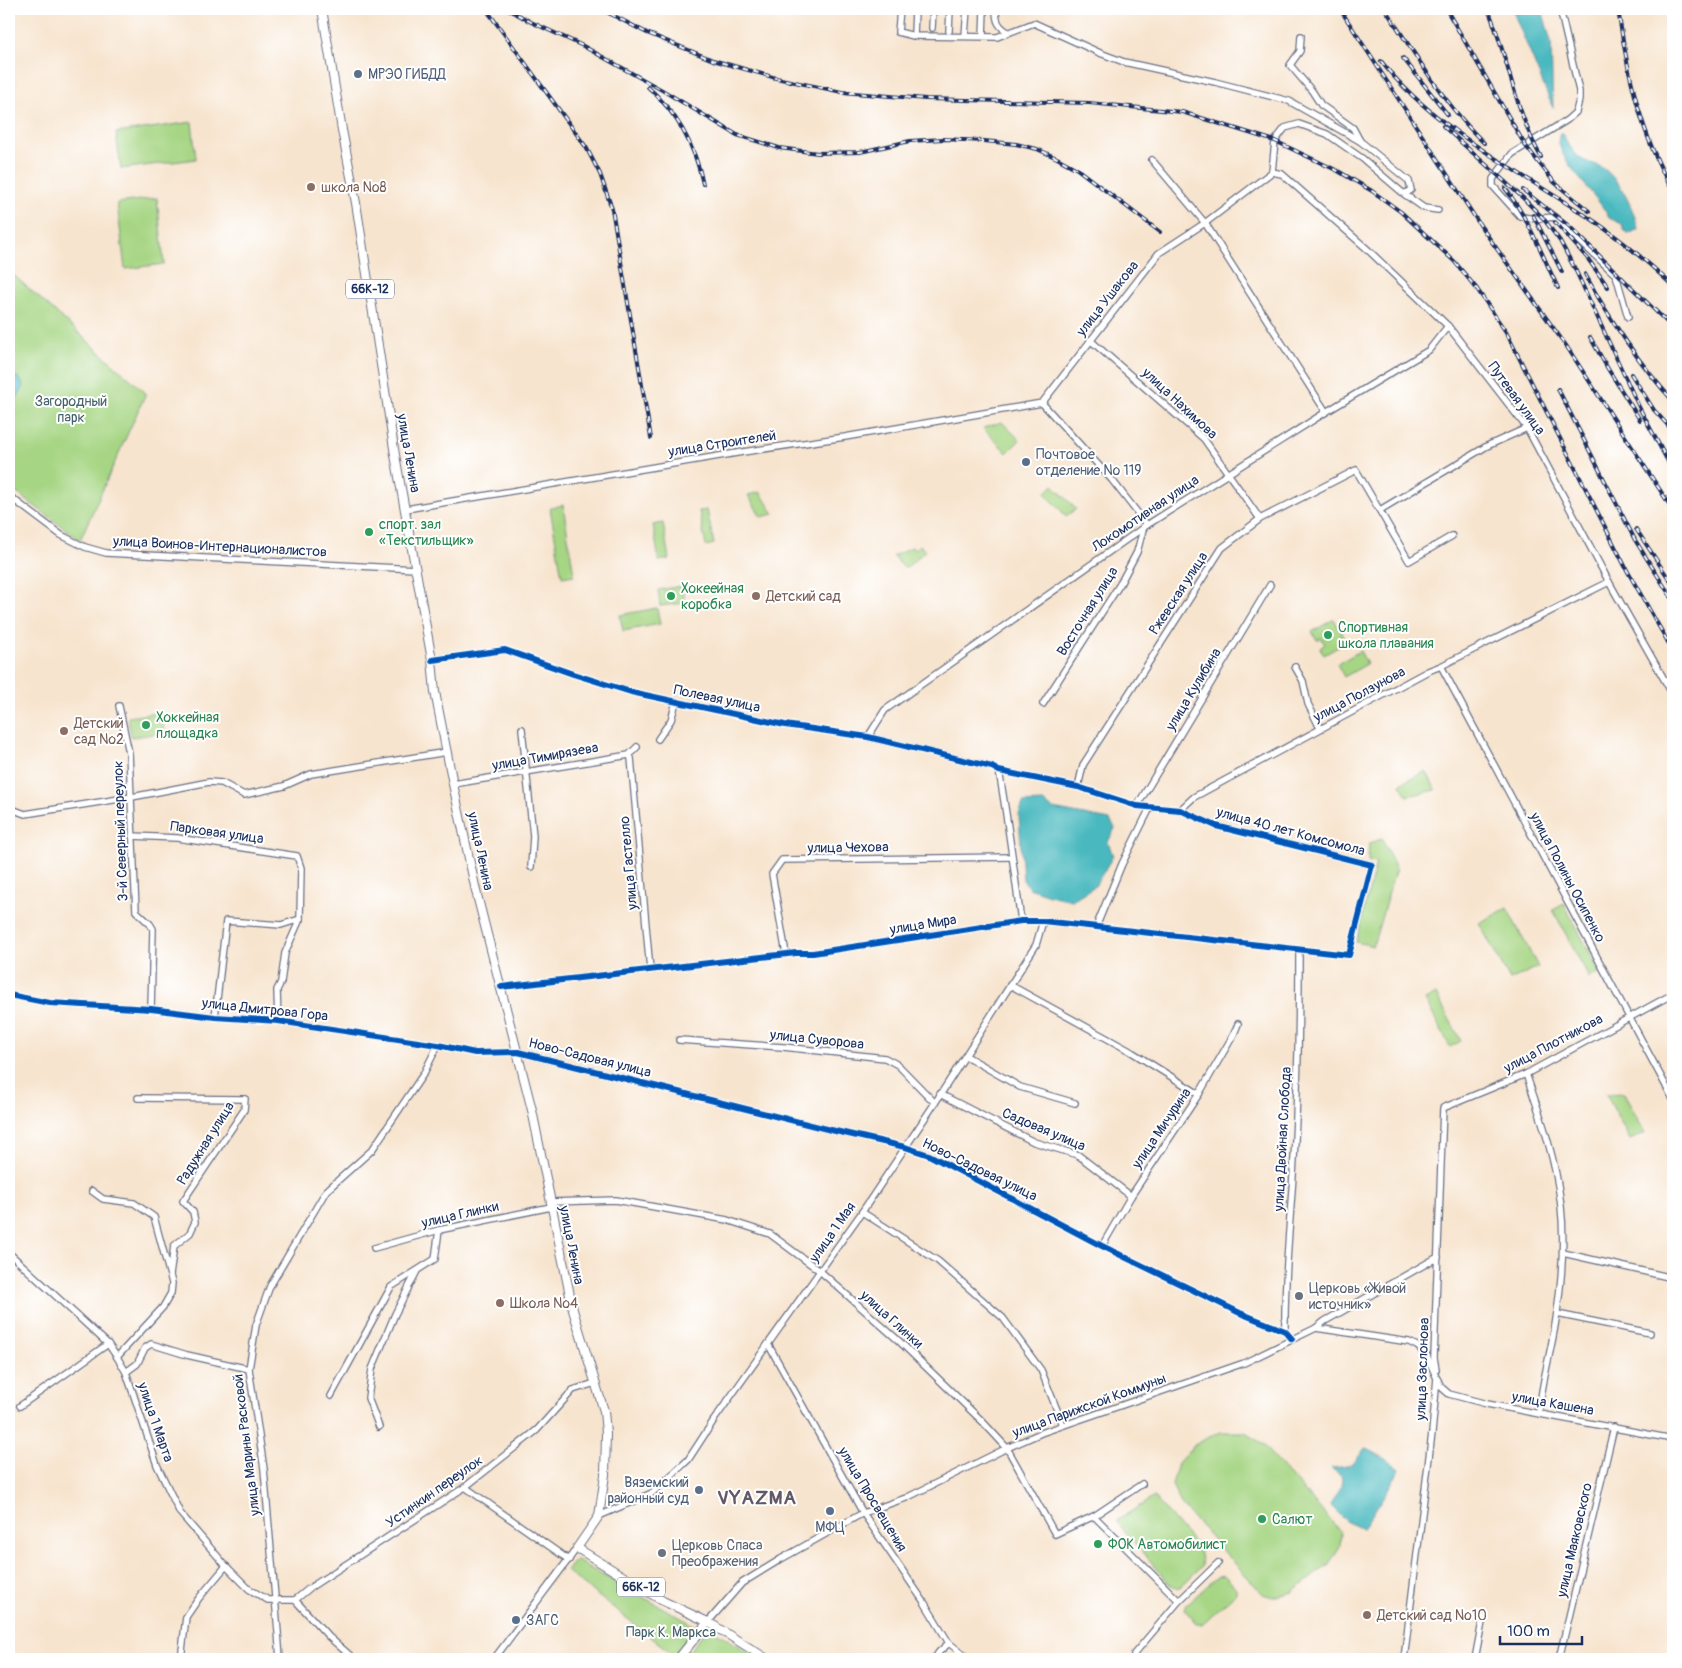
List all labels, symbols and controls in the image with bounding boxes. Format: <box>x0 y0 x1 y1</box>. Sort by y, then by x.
place label: МРЭО ГИБДД <box>368 66 446 83</box>
marker: МРЭО ГИБДД <box>352 68 364 80</box>
place label: школа №8 <box>321 179 387 196</box>
marker: школа №8 <box>305 181 317 193</box>
street label: улица Ушакова <box>1072 257 1142 340</box>
road number: 66К-12 <box>346 280 394 298</box>
street label: Путевая улица <box>1484 358 1549 438</box>
street label: улица Нахимова <box>1138 364 1221 443</box>
park label: Загородный парк <box>35 393 107 426</box>
street label: улица Ленина <box>393 411 424 494</box>
street label: улица Строителей <box>666 427 777 461</box>
place label: Почтовое отделение № 119 <box>1036 446 1141 479</box>
marker: Почтовое отделение № 119 <box>1020 456 1032 468</box>
street label: Локомотивная улица <box>1088 471 1202 556</box>
place label: спорт. зал «Текстильщик» <box>379 516 474 549</box>
marker: спорт. зал «Текстильщик» <box>363 526 375 538</box>
street label: улица Воинов-Интернационалистов <box>112 532 327 561</box>
street label: Ржевская улица <box>1145 549 1211 638</box>
street label: Восточная улица <box>1053 564 1122 659</box>
place label: Хокеейная коробка <box>681 580 744 613</box>
place label: Детский сад <box>765 588 841 605</box>
marker: Хокеейная коробка <box>665 590 677 602</box>
marker: Детский сад <box>750 590 762 602</box>
place label: Спортивная школа плавания <box>1338 619 1434 652</box>
marker: Спортивная школа плавания <box>1322 629 1334 641</box>
street label: улица Кулибина <box>1162 645 1225 734</box>
street label: улица Ползунова <box>1309 663 1408 726</box>
street label: Полевая улица <box>672 681 762 716</box>
place label: Хоккейная площадка <box>156 709 219 742</box>
place label: Детский сад №2 <box>73 715 124 748</box>
marker: Хоккейная площадка <box>140 719 152 731</box>
marker: Детский сад №2 <box>58 725 70 737</box>
street label: улица Тимирязева <box>490 739 600 774</box>
street label: 3-й Северный переулок <box>110 760 131 902</box>
street label: улица 40 лет Комсомола <box>1214 803 1367 859</box>
street label: улица Ленина <box>464 809 497 892</box>
street label: улица Полины Осипенко <box>1526 809 1609 945</box>
street label: улица Гастелло <box>616 815 641 912</box>
street label: Парковая улица <box>169 818 265 847</box>
street label: улица Чехова <box>806 838 889 857</box>
street label: улица Мира <box>888 911 958 938</box>
street label: улица Дмитрова Гора <box>200 994 329 1025</box>
street label: улица Плотникова <box>1500 1010 1606 1077</box>
street label: улица Суворова <box>768 1026 865 1053</box>
street label: Ново-Садовая улица <box>527 1034 653 1081</box>
street label: улица Двойная Слобода <box>1270 1066 1295 1213</box>
street label: улица Мичурина <box>1128 1085 1195 1173</box>
street label: Радужная улица <box>173 1099 238 1188</box>
street label: Садовая улица <box>1000 1104 1088 1155</box>
street label: Ново-Садовая улица <box>920 1134 1040 1205</box>
street label: улица Глинки <box>419 1197 500 1232</box>
street label: улица 1 Мая <box>805 1199 859 1266</box>
street label: улица Ленина <box>555 1203 587 1286</box>
place label: Церковь «Живой источник» <box>1309 1280 1406 1313</box>
street label: улица Глинки <box>856 1286 927 1352</box>
marker: Церковь «Живой источник» <box>1293 1290 1305 1302</box>
place label: Школа №4 <box>510 1295 578 1312</box>
marker: Школа №4 <box>494 1297 506 1309</box>
street label: улица Заслонова <box>1412 1317 1433 1422</box>
street label: улица Парижской Коммуны <box>1009 1370 1168 1442</box>
street label: улица Марины Расковой <box>229 1373 264 1518</box>
street label: улица 1 Марта <box>134 1379 177 1464</box>
street label: улица Кашена <box>1510 1388 1595 1419</box>
street label: улица Просвещения <box>834 1443 911 1555</box>
street label: Устинкин переулок <box>382 1452 486 1531</box>
place label: Вяземский районный суд <box>607 1474 690 1507</box>
street label: улица Маяковского <box>1553 1481 1596 1600</box>
marker: Вяземский районный суд <box>693 1484 705 1496</box>
district label: VYAZMA <box>717 1486 797 1510</box>
marker: МФЦ <box>824 1505 836 1517</box>
place label: Салют <box>1272 1511 1312 1528</box>
marker: Салют <box>1256 1513 1268 1525</box>
place label: МФЦ <box>815 1519 845 1536</box>
place label: ФОК Автомобилист <box>1108 1536 1226 1553</box>
place label: Церковь Спаса Преображения <box>672 1537 762 1570</box>
marker: ФОК Автомобилист <box>1092 1538 1104 1550</box>
marker: Церковь Спаса Преображения <box>656 1547 668 1559</box>
road number: 66К-12 <box>617 1578 665 1596</box>
place label: Детский сад №10 <box>1376 1607 1487 1624</box>
marker: Детский сад №10 <box>1361 1609 1373 1621</box>
place label: ЗАГС <box>526 1612 559 1629</box>
scale bar <box>1500 1613 1582 1645</box>
marker: ЗАГС <box>510 1614 522 1626</box>
text: 100 m <box>1507 1622 1550 1641</box>
park label: Парк К. Маркса <box>626 1624 716 1641</box>

